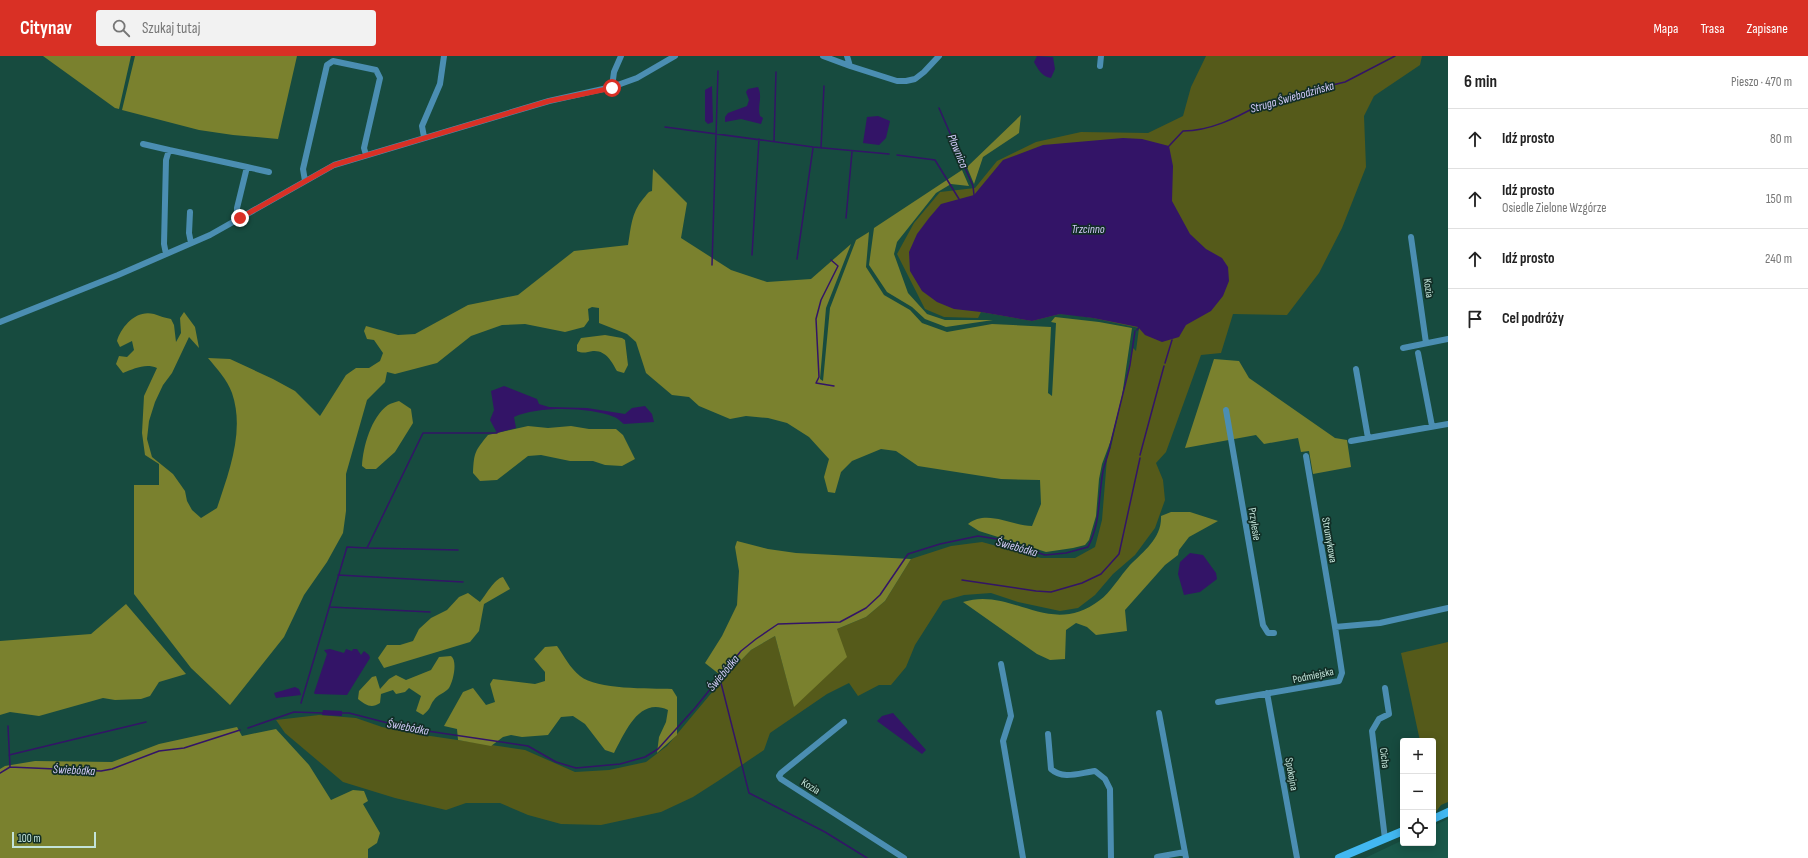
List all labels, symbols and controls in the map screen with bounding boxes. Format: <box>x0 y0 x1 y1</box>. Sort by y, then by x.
search box <box>96 10 376 46</box>
text: Citynav <box>20 17 72 40</box>
icon: search <box>110 17 132 39</box>
text: Szukaj tutaj <box>142 19 200 38</box>
text: Mapa <box>1653 20 1678 37</box>
text: Trasa <box>1700 20 1725 37</box>
text: Zapisane <box>1747 20 1788 37</box>
text: 6 min <box>1464 72 1497 92</box>
text: Pieszo · 470 m <box>1731 74 1792 90</box>
water label: Struga Świebodzińska <box>1248 78 1336 117</box>
route start <box>603 79 621 97</box>
icon: ahead <box>1464 128 1486 150</box>
text: Idź prosto <box>1502 129 1555 148</box>
text: 80 m <box>1770 131 1792 147</box>
water label: Pławnica <box>944 132 971 171</box>
text: Idź prosto <box>1502 181 1555 200</box>
icon: ahead <box>1464 188 1486 210</box>
text: 150 m <box>1766 191 1792 207</box>
text: Osiedle Zielone Wzgórze <box>1502 200 1606 216</box>
route end <box>231 209 249 227</box>
water label: Trzcinno <box>1071 222 1105 237</box>
icon: ahead <box>1464 248 1486 270</box>
text: Idź prosto <box>1502 249 1555 268</box>
text: 240 m <box>1765 251 1792 267</box>
street label: Kozia <box>1421 278 1436 299</box>
icon: arrive <box>1464 308 1486 330</box>
text: Cel podróży <box>1502 309 1564 328</box>
street label: Przylesie <box>1246 507 1264 541</box>
street label: Strumykowa <box>1319 516 1340 564</box>
water label: Świebódka <box>994 534 1039 561</box>
water label: Świebódka <box>704 652 743 694</box>
street label: Podmiejska <box>1291 665 1335 686</box>
water label: Świebódka <box>386 716 430 739</box>
map controls <box>1400 738 1436 846</box>
button: + <box>1400 738 1436 774</box>
street label: Cicha <box>1377 747 1392 769</box>
street label: Spokojna <box>1282 757 1301 792</box>
water label: Świebódka <box>52 762 96 779</box>
button: − <box>1400 774 1436 810</box>
street label: Kozia <box>799 776 822 797</box>
button: locate <box>1400 810 1436 846</box>
scale bar <box>12 830 96 849</box>
text: 100 m <box>18 832 40 845</box>

